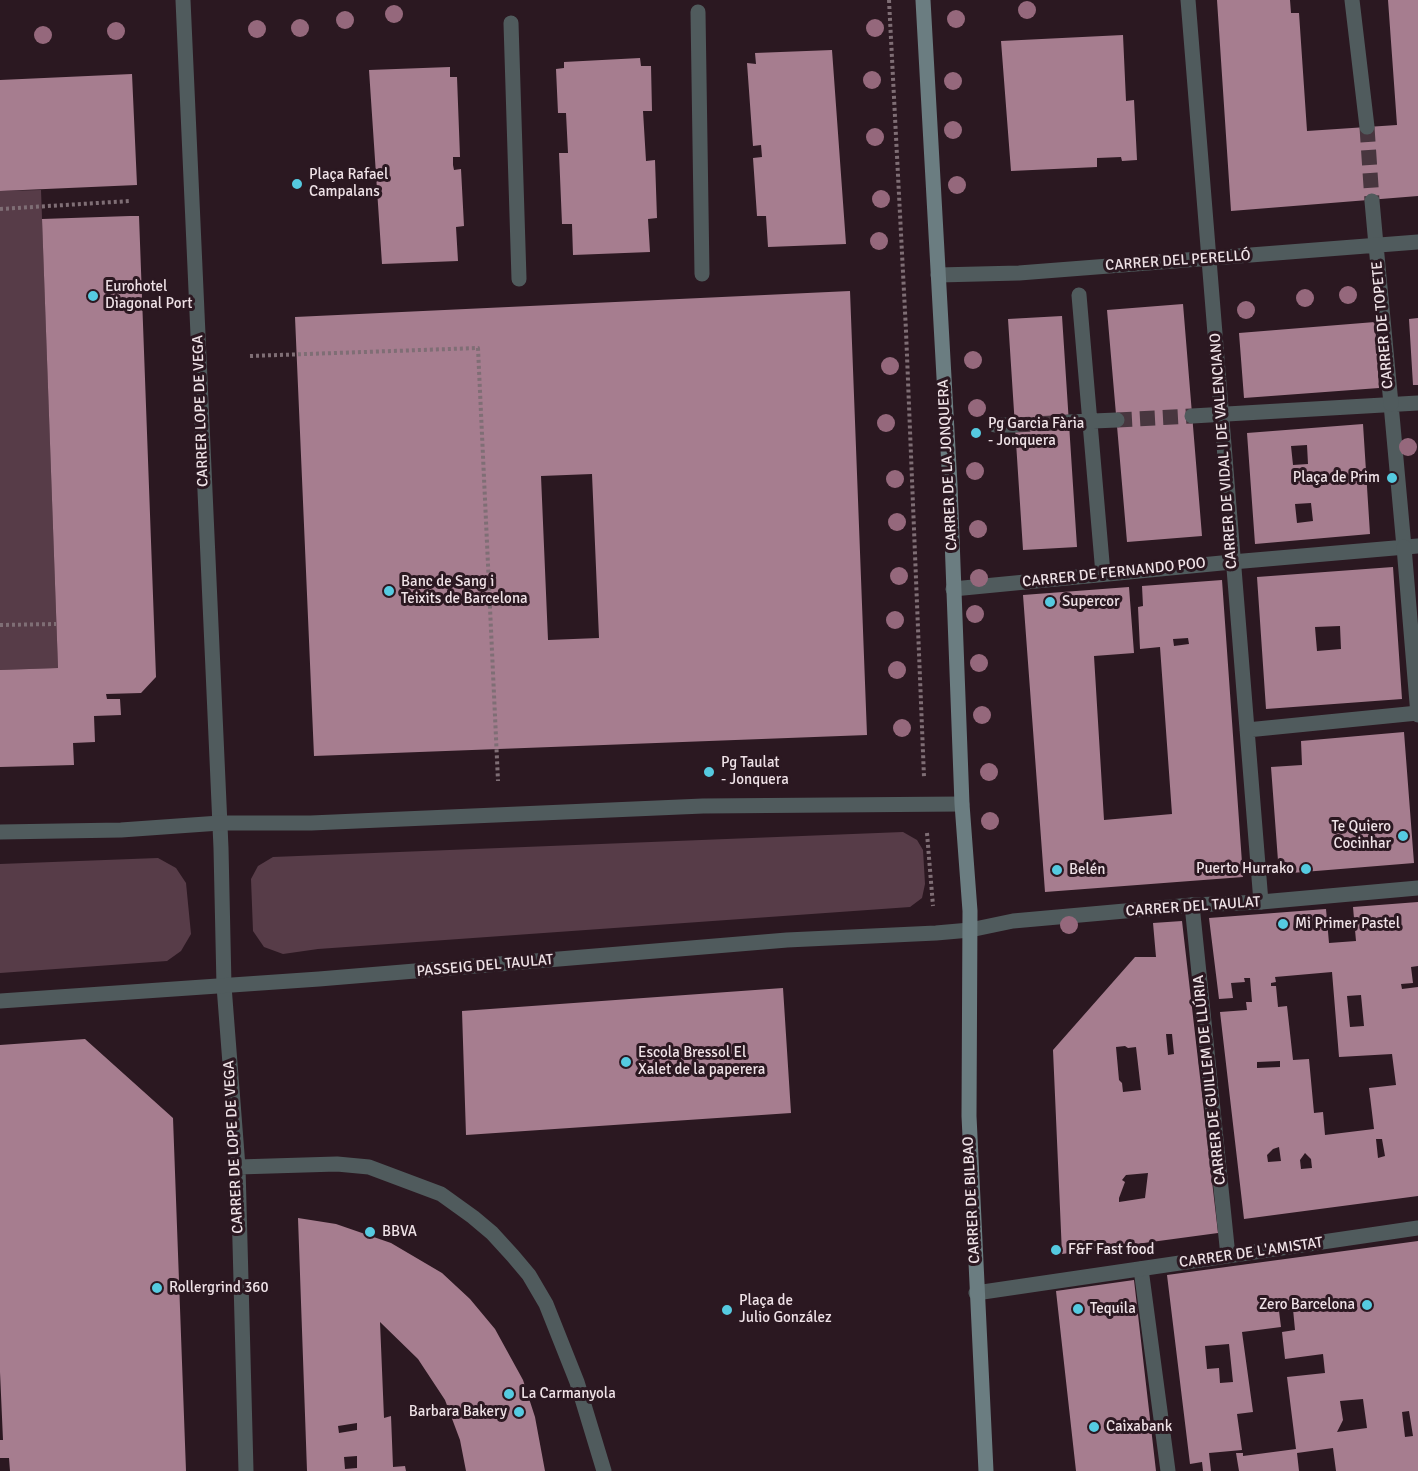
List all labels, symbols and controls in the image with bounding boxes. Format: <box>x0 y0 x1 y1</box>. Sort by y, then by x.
place label: Plaça Rafael Campalans <box>309 166 388 201</box>
marker: Plaça Rafael Campalans <box>290 177 304 191</box>
street label: CARRER DEL PERELLÓ <box>1105 247 1251 275</box>
street label: CARRER DE TOPETE <box>1368 260 1398 390</box>
place label: Eurohotel Diagonal Port <box>105 278 193 313</box>
marker: Eurohotel Diagonal Port <box>86 289 100 303</box>
street label: CARRER DE VIDAL I DE VALENCIANO <box>1207 332 1241 570</box>
street label: CARRER LOPE DE VEGA <box>189 335 213 487</box>
street label: CARRER DE LA JONQUERA <box>935 379 961 551</box>
place label: Pg Garcia Fària - Jonquera <box>988 415 1084 450</box>
marker: Pg Garcia Fària - Jonquera <box>969 426 983 440</box>
place label: Plaça de Prim <box>1293 469 1380 487</box>
marker: Plaça de Prim <box>1385 471 1399 485</box>
street label: CARRER DE FERNANDO POO <box>1021 554 1207 592</box>
place label: Banc de Sang i Teixits de Barcelona <box>401 573 528 608</box>
marker: Banc de Sang i Teixits de Barcelona <box>382 584 396 598</box>
place label: Supercor <box>1062 593 1120 611</box>
marker: Supercor <box>1043 595 1057 609</box>
place label: Pg Taulat - Jonquera <box>721 754 789 789</box>
marker: Pg Taulat - Jonquera <box>702 765 716 779</box>
place label: Te Quiero Cocinhar <box>1332 818 1391 853</box>
marker: Te Quiero Cocinhar <box>1396 829 1410 843</box>
place label: Puerto Hurrako <box>1196 860 1294 878</box>
place label: Belén <box>1069 861 1106 879</box>
marker: Puerto Hurrako <box>1299 862 1313 876</box>
marker: Belén <box>1050 863 1064 877</box>
street label: CARRER DEL TAULAT <box>1125 893 1261 921</box>
place label: Mi Primer Pastel <box>1295 915 1400 933</box>
marker: Mi Primer Pastel <box>1276 917 1290 931</box>
street label: PASSEIG DEL TAULAT <box>416 951 554 981</box>
street label: CARRER DE GUILLEM DE LLÚRIA <box>1190 974 1230 1186</box>
place label: Escola Bressol El Xalet de la paperera <box>638 1044 765 1079</box>
marker: Escola Bressol El Xalet de la paperera <box>619 1055 633 1069</box>
street label: CARRER DE LOPE DE VEGA <box>220 1060 248 1234</box>
street label: CARRER DE BILBAO <box>960 1136 984 1264</box>
place label: BBVA <box>382 1223 417 1241</box>
marker: BBVA <box>363 1225 377 1239</box>
street label: CARRER DE L'AMISTAT <box>1178 1234 1324 1272</box>
place label: F&F Fast food <box>1068 1241 1155 1259</box>
marker: F&F Fast food <box>1049 1243 1063 1257</box>
place label: Rollergrind 360 <box>169 1279 268 1297</box>
marker: Rollergrind 360 <box>150 1281 164 1295</box>
place label: Plaça de Julio González <box>739 1292 832 1327</box>
place label: Zero Barcelona <box>1259 1296 1355 1314</box>
marker: Zero Barcelona <box>1360 1298 1374 1312</box>
place label: Tequila <box>1090 1300 1136 1318</box>
marker: Tequila <box>1071 1302 1085 1316</box>
marker: Plaça de Julio González <box>720 1303 734 1317</box>
place label: La Carmanyola <box>521 1385 616 1403</box>
marker: La Carmanyola <box>502 1387 516 1401</box>
place label: Barbara Bakery <box>409 1403 507 1421</box>
marker: Barbara Bakery <box>512 1405 526 1419</box>
place label: Caixabank <box>1106 1418 1172 1436</box>
marker: Caixabank <box>1087 1420 1101 1434</box>

